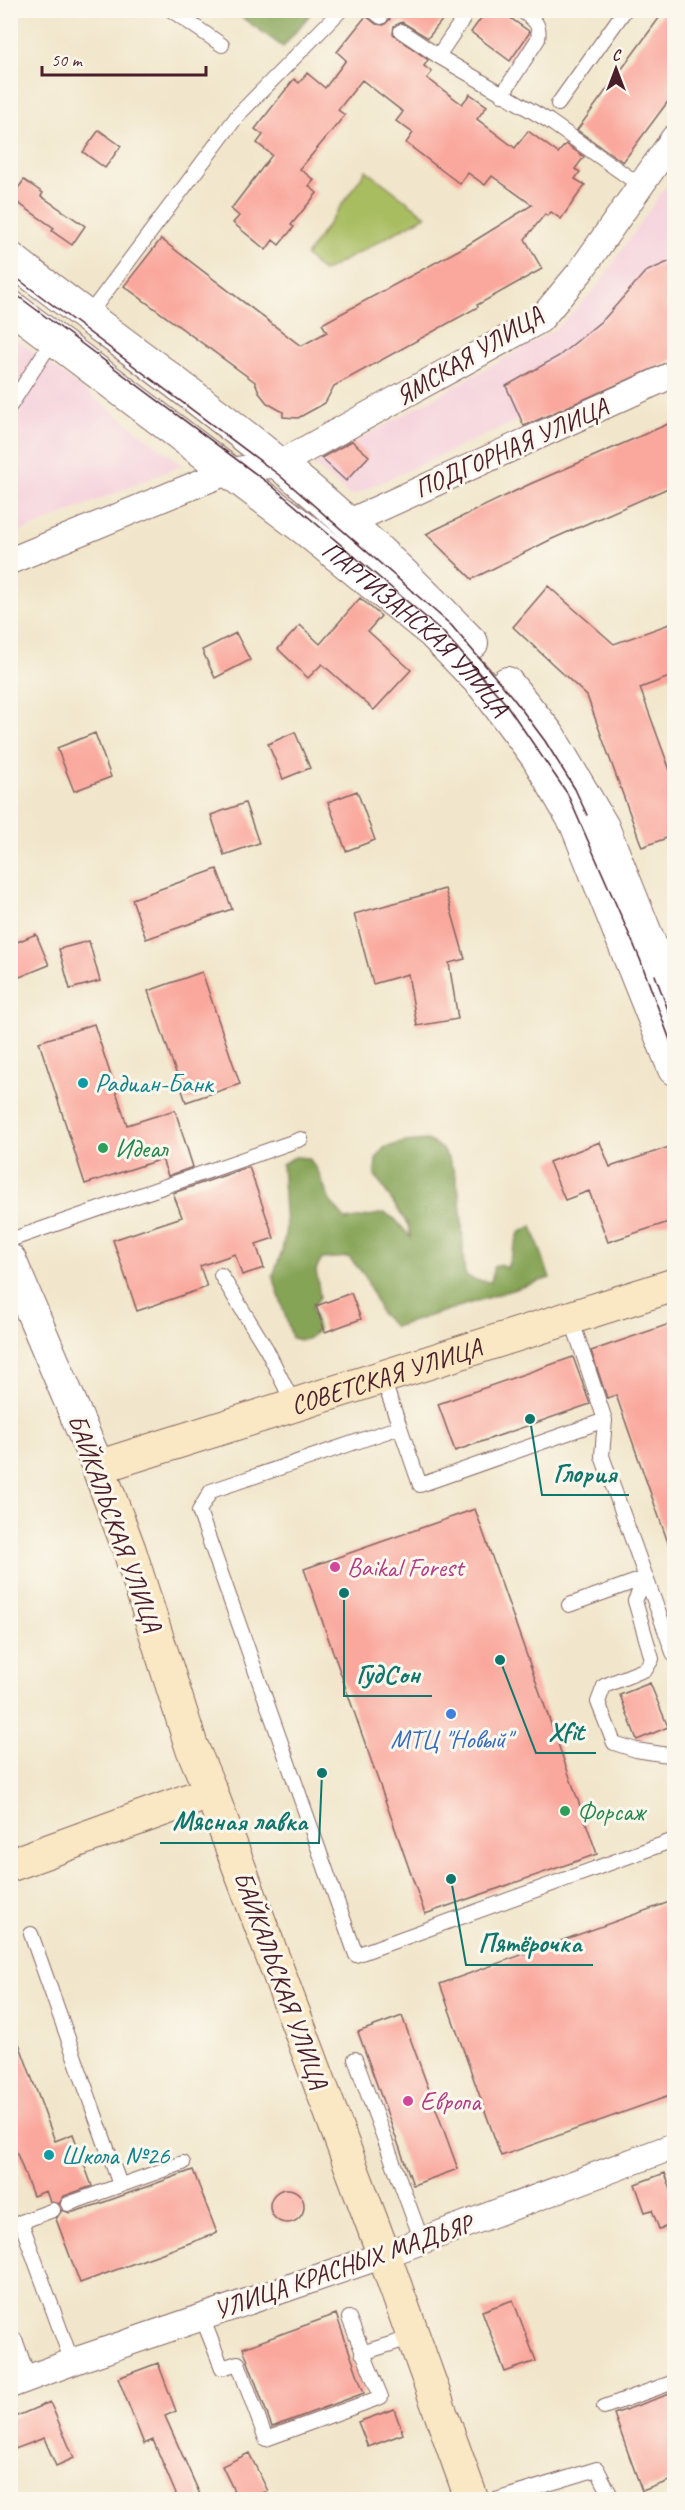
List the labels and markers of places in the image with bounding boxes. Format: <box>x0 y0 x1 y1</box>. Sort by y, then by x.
place label: Радиан-Банк <box>95 1067 215 1100</box>
marker: Радиан-Банк <box>76 1076 90 1090</box>
place label: Идеал <box>115 1132 169 1165</box>
marker: Идеал <box>96 1141 110 1155</box>
callout: Глория <box>542 1450 629 1495</box>
place label: Baikal Forest <box>347 1551 466 1584</box>
marker: Baikal Forest <box>328 1560 342 1574</box>
callout: ГудСон <box>344 1651 432 1696</box>
marker: МТЦ "Новый" <box>444 1707 458 1721</box>
callout: Xfit <box>536 1708 596 1753</box>
place label: МТЦ "Новый" <box>391 1723 516 1756</box>
place label: Форсаж <box>577 1795 648 1828</box>
callout: Мясная лавка <box>160 1798 319 1843</box>
marker: Форсаж <box>558 1804 572 1818</box>
callout: Пятёрочка <box>466 1920 593 1965</box>
place label: Европа <box>420 2085 482 2118</box>
marker: Европа <box>401 2094 415 2108</box>
place label: Школа №26 <box>61 2139 171 2172</box>
marker: Школа №26 <box>42 2148 56 2162</box>

